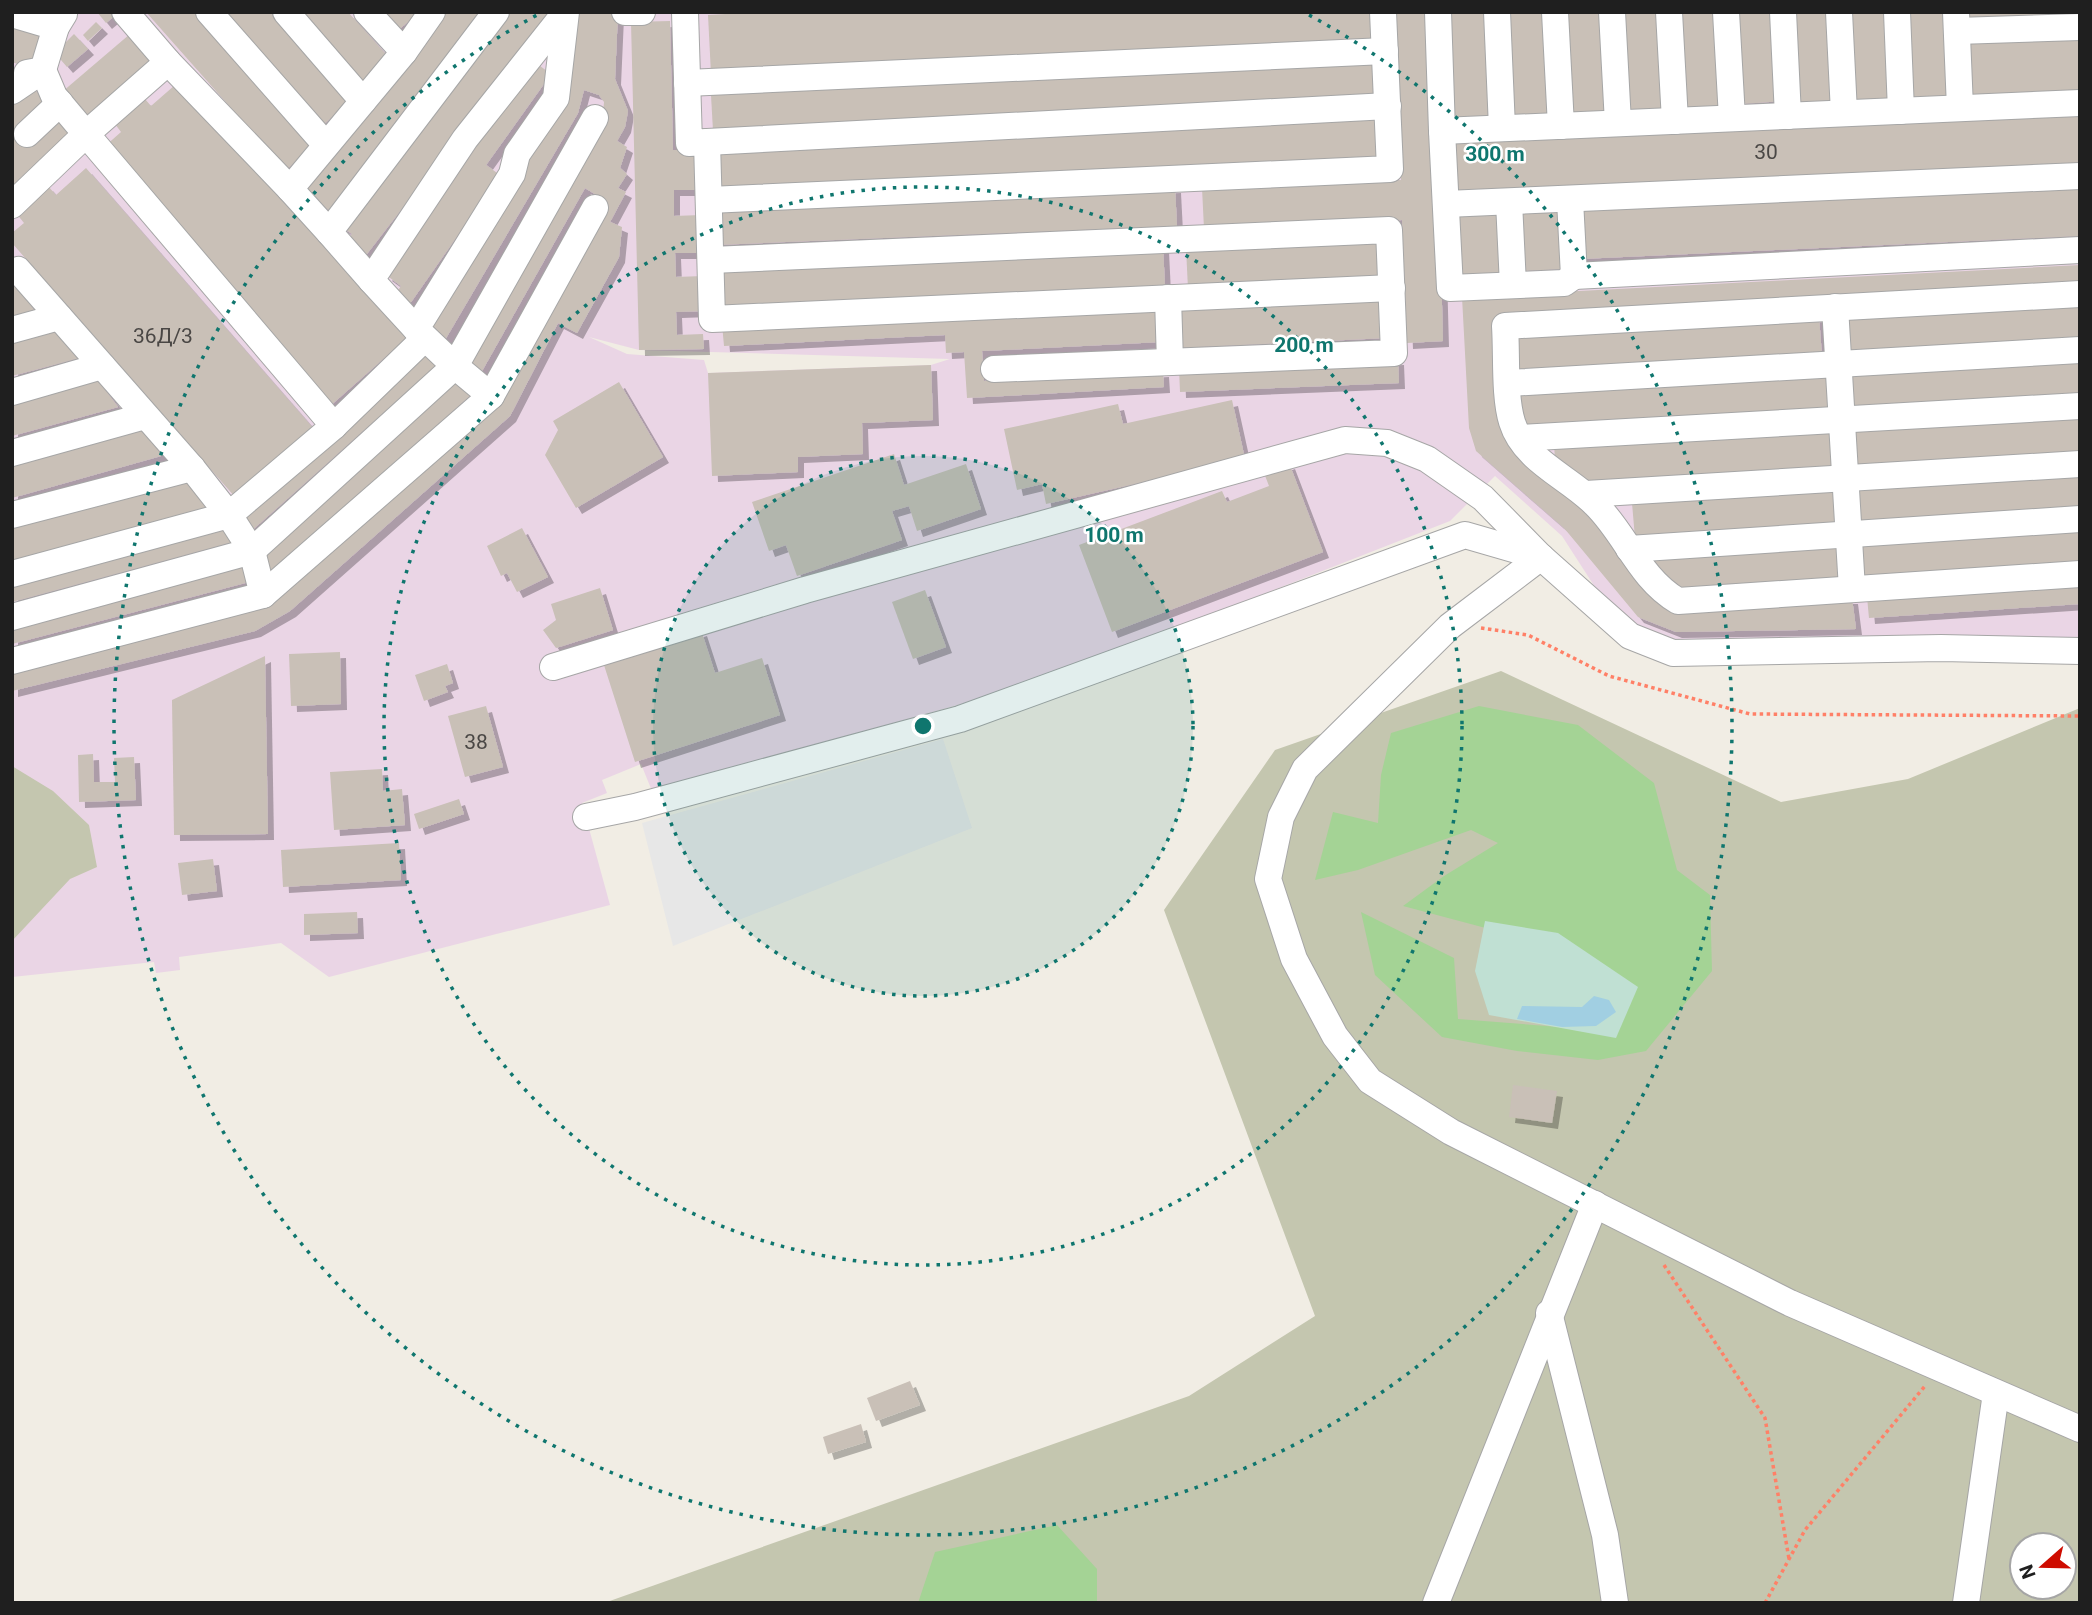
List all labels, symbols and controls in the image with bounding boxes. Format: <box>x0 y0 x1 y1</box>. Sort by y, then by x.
house number: 30 <box>1754 140 1778 164</box>
text: 300 m <box>1465 142 1525 166</box>
house number: 36Д/3 <box>133 324 193 348</box>
text: 200 m <box>1274 333 1334 357</box>
text: 100 m <box>1084 523 1144 547</box>
centre of rings <box>911 714 935 738</box>
house number: 38 <box>464 730 488 754</box>
north arrow <box>2008 1531 2078 1601</box>
text: N <box>2014 1561 2041 1582</box>

